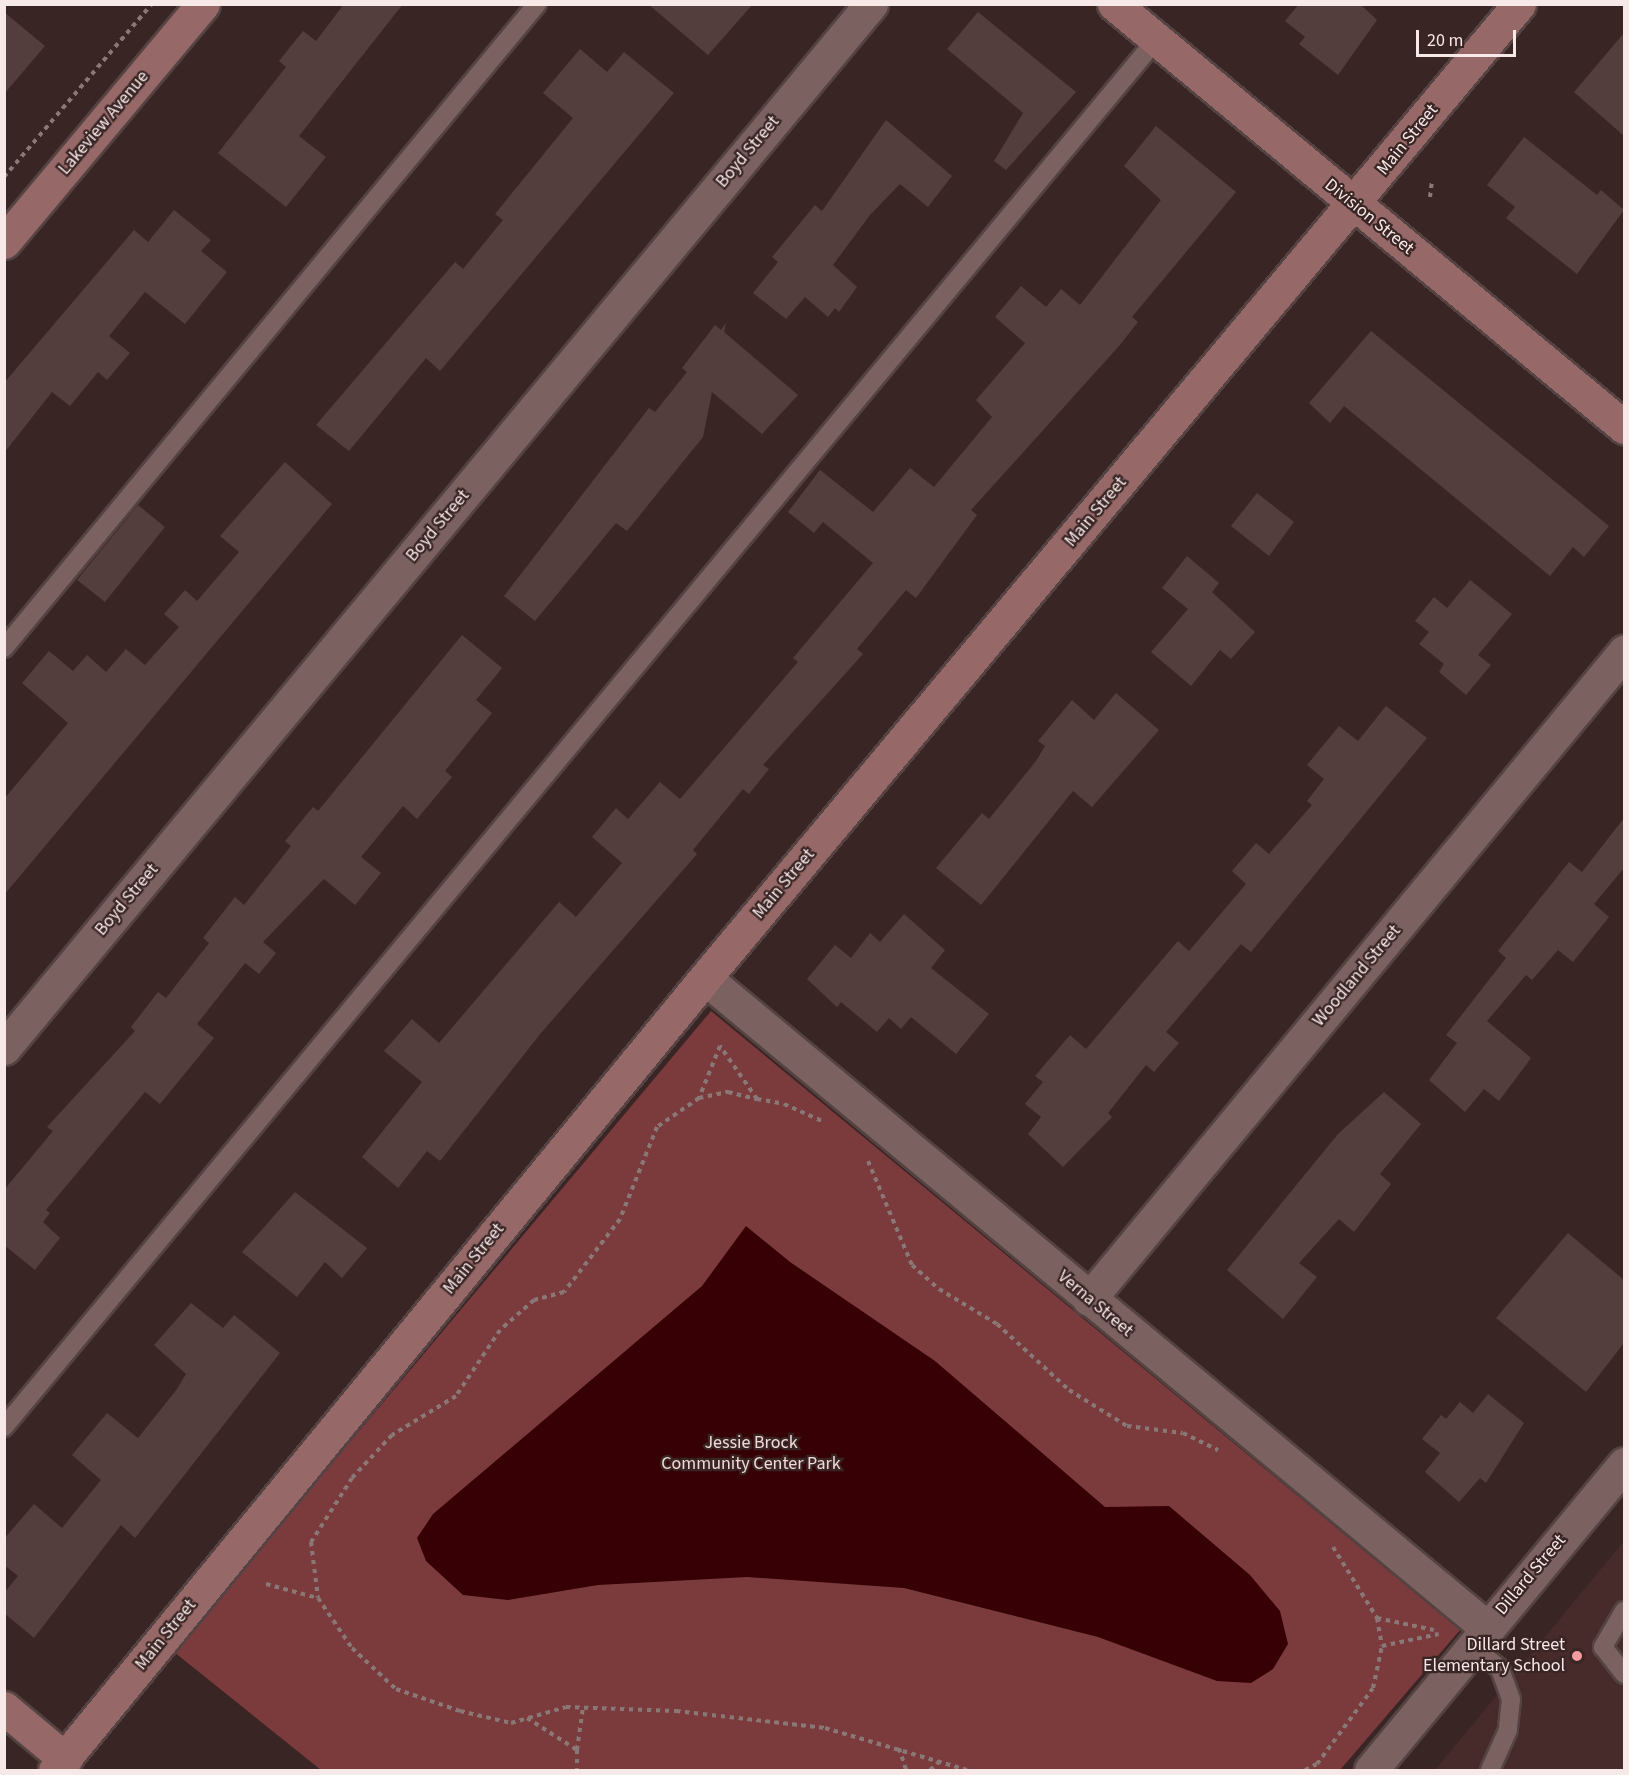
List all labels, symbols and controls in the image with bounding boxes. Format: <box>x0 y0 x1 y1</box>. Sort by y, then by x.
scale bar <box>1419 18 1520 56</box>
text: 20 m <box>1427 28 1463 53</box>
street label: Lakeview Avenue <box>54 67 154 179</box>
street label: Main Street <box>1373 100 1443 180</box>
street label: Boyd Street <box>712 112 784 192</box>
street label: Division Street <box>1320 174 1418 260</box>
street label: Main Street <box>1060 472 1132 552</box>
street label: Boyd Street <box>402 486 474 566</box>
street label: Main Street <box>748 844 820 924</box>
street label: Boyd Street <box>91 860 163 940</box>
street label: Woodland Street <box>1308 921 1406 1031</box>
street label: Main Street <box>439 1219 509 1299</box>
street label: Verna Street <box>1053 1266 1137 1342</box>
park label: Jessie Brock Community Center Park <box>661 1433 841 1476</box>
street label: Dillard Street <box>1491 1530 1571 1620</box>
street label: Main Street <box>131 1595 201 1675</box>
place label: Dillard Street Elementary School <box>1423 1635 1565 1678</box>
marker: Dillard Street Elementary School <box>1570 1649 1584 1663</box>

